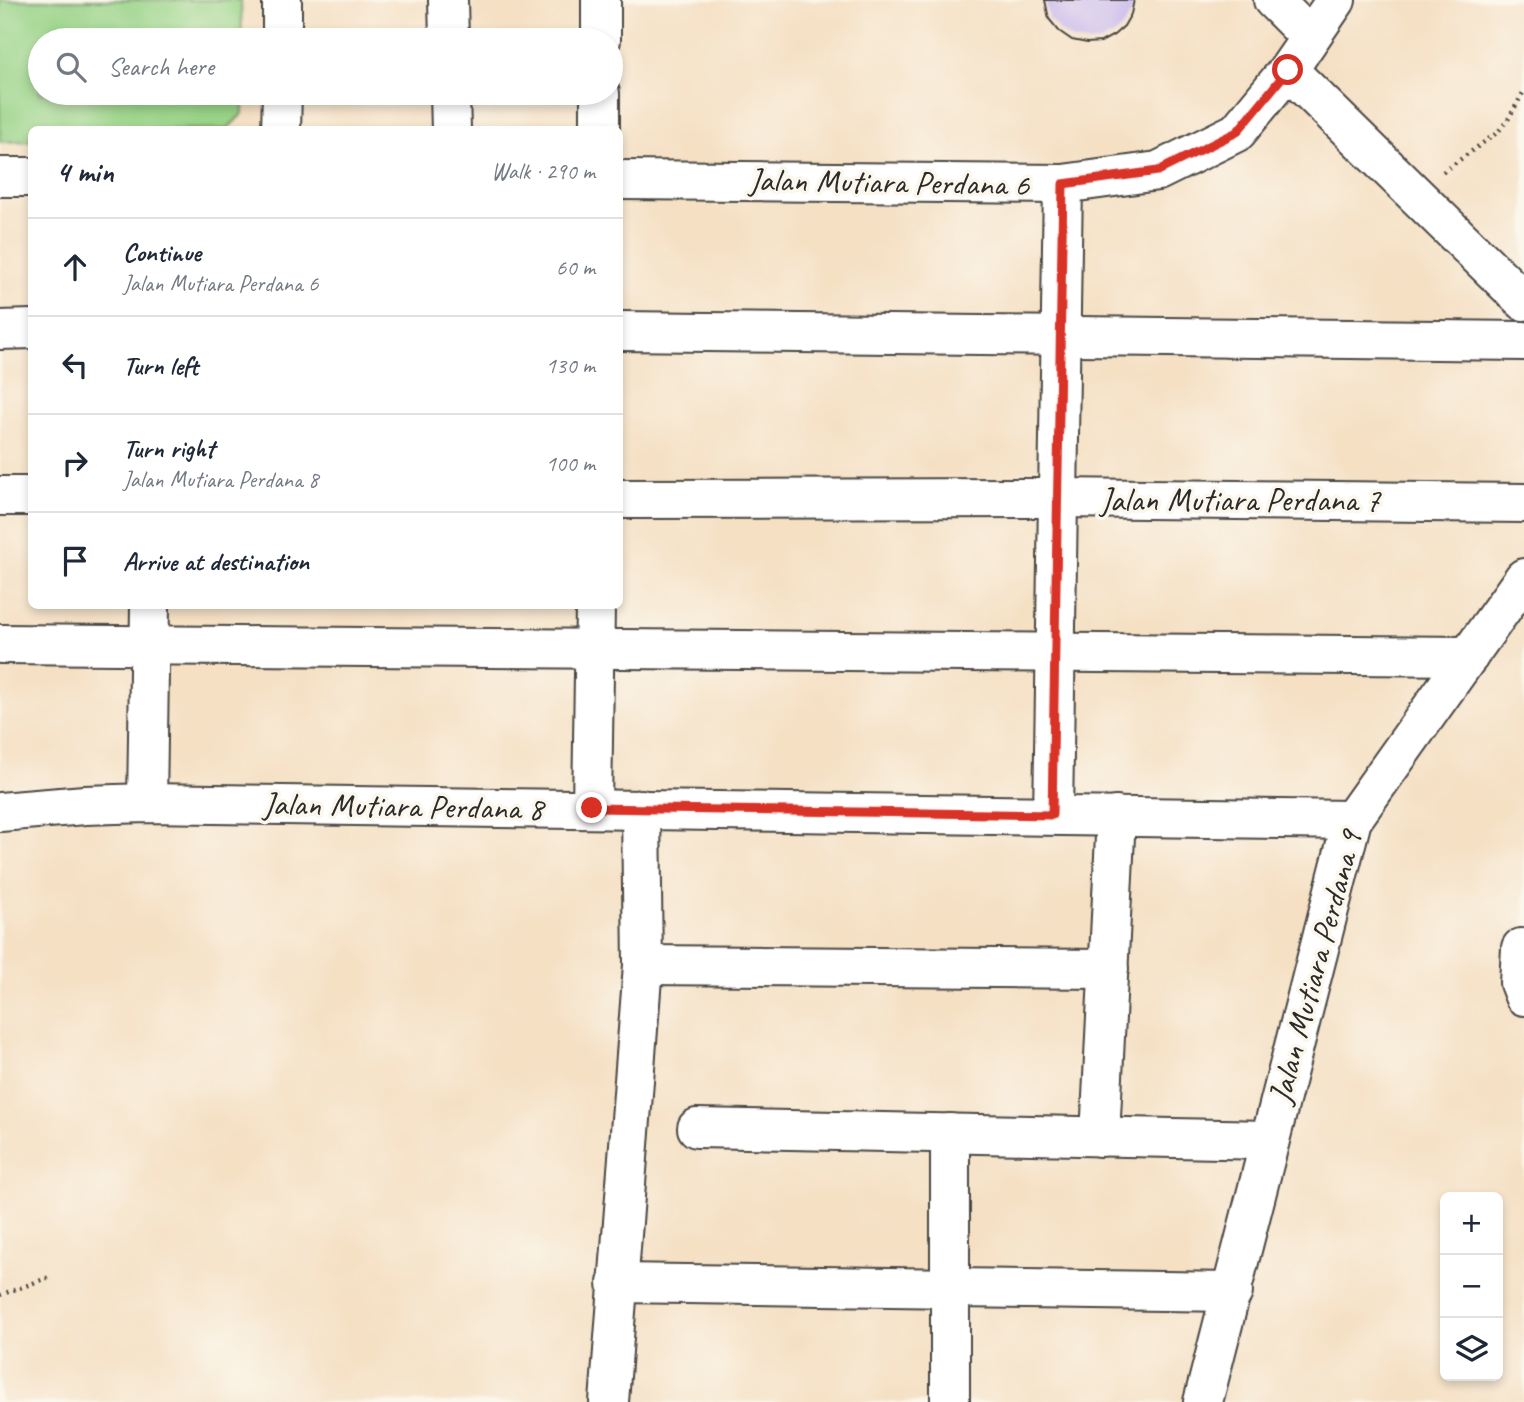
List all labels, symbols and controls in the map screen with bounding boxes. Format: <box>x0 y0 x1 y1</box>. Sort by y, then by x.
search box <box>28 28 623 105</box>
icon: search <box>52 48 90 86</box>
text: Search here <box>108 50 214 83</box>
route start <box>1272 54 1303 85</box>
text: 4 min <box>56 153 113 191</box>
text: Walk · 290 m <box>491 157 595 186</box>
street label: Jalan Mutiara Perdana 6 <box>747 159 1031 205</box>
text: Continue <box>123 236 201 269</box>
icon: ahead <box>56 248 94 286</box>
text: 60 m <box>556 253 595 282</box>
text: Jalan Mutiara Perdana 6 <box>123 269 318 298</box>
icon: left <box>56 346 94 384</box>
text: Turn left <box>123 349 198 382</box>
text: 130 m <box>546 351 595 380</box>
text: Turn right <box>123 432 214 465</box>
icon: right <box>56 444 94 482</box>
text: 100 m <box>546 449 595 478</box>
text: Jalan Mutiara Perdana 8 <box>123 465 318 494</box>
street label: Jalan Mutiara Perdana 7 <box>1098 479 1382 521</box>
icon: arrive <box>56 542 94 580</box>
text: Arrive at destination <box>123 545 309 578</box>
street label: Jalan Mutiara Perdana 8 <box>261 783 547 829</box>
route end <box>576 792 607 823</box>
street label: Jalan Mutiara Perdana 9 <box>1258 823 1372 1110</box>
map controls <box>1440 1192 1503 1381</box>
button: + <box>1440 1192 1503 1255</box>
button: − <box>1440 1255 1503 1318</box>
button: layers <box>1440 1318 1503 1381</box>

